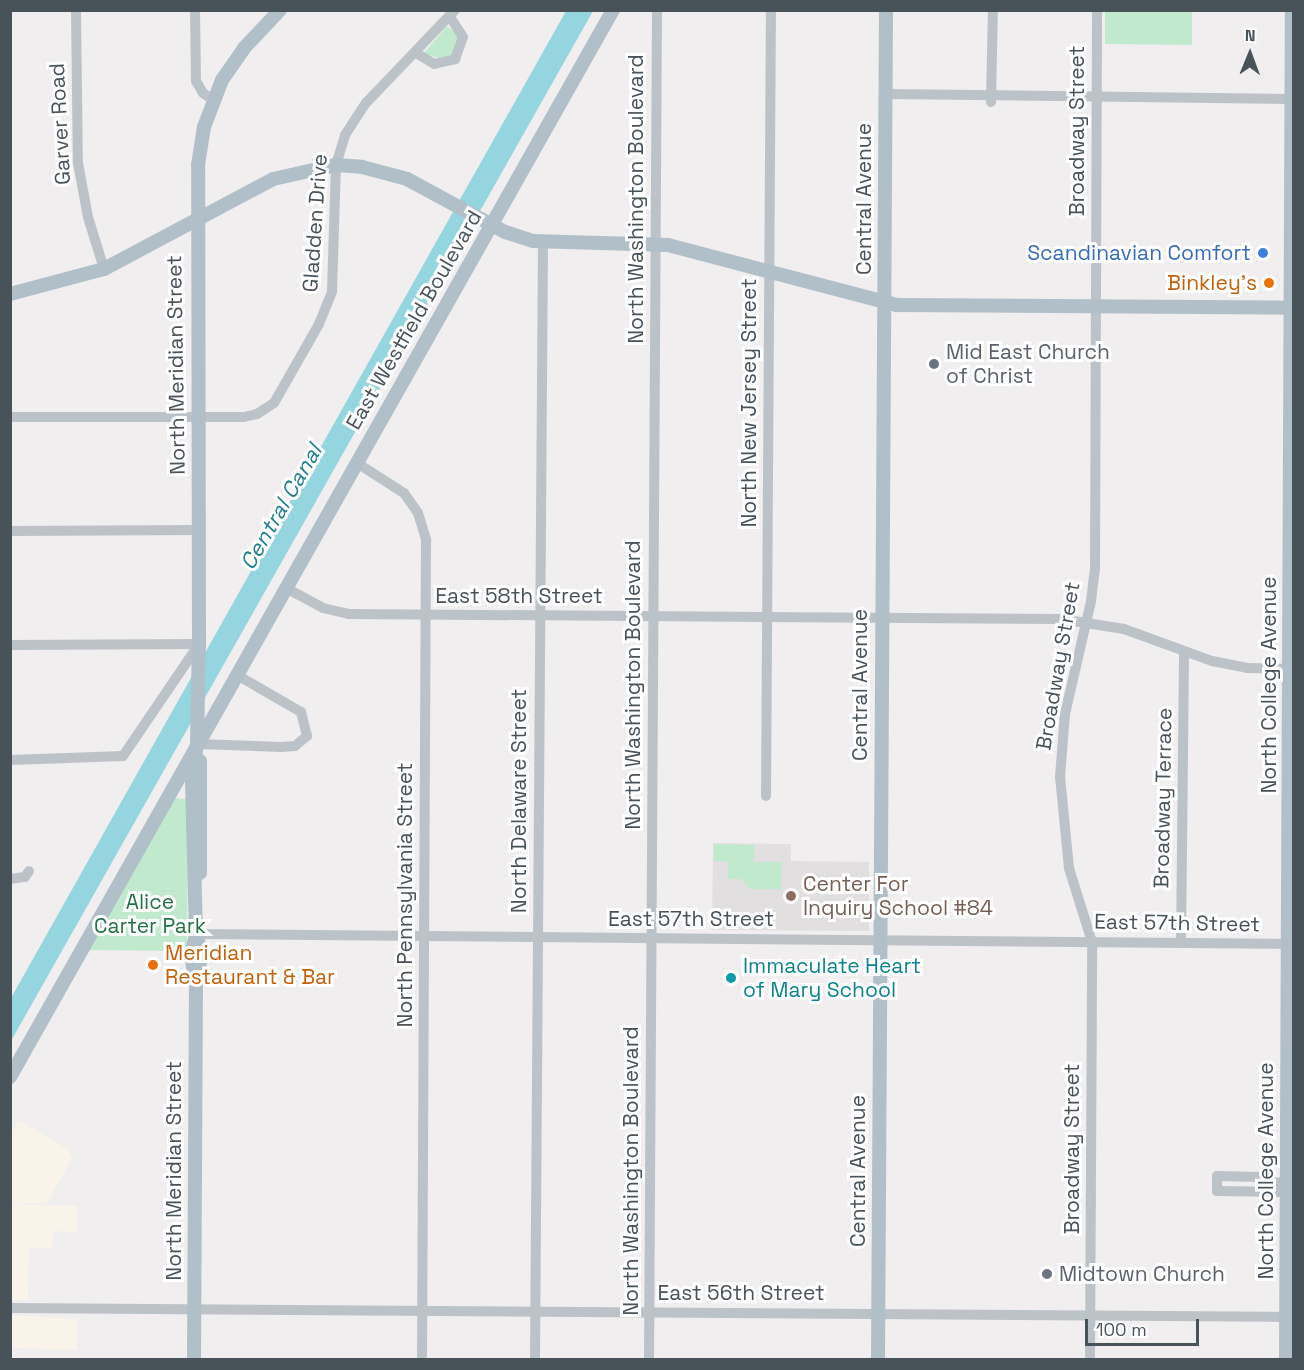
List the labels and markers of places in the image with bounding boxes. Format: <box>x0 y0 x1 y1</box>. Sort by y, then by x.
place label: Scandinavian Comfort <box>1027 240 1251 266</box>
marker: Scandinavian Comfort <box>1256 246 1270 260</box>
place label: Binkley's <box>1167 270 1257 296</box>
marker: Binkley's <box>1262 276 1276 290</box>
place label: Mid East Church of Christ <box>946 339 1110 389</box>
marker: Mid East Church of Christ <box>927 357 941 371</box>
place label: Center For Inquiry School #84 <box>803 871 993 921</box>
marker: Center For Inquiry School #84 <box>784 889 798 903</box>
place label: Meridian Restaurant & Bar <box>165 940 335 990</box>
place label: Immaculate Heart of Mary School <box>743 953 921 1003</box>
marker: Meridian Restaurant & Bar <box>146 958 160 972</box>
marker: Immaculate Heart of Mary School <box>724 971 738 985</box>
place label: Midtown Church <box>1059 1261 1225 1287</box>
marker: Midtown Church <box>1040 1267 1054 1281</box>

